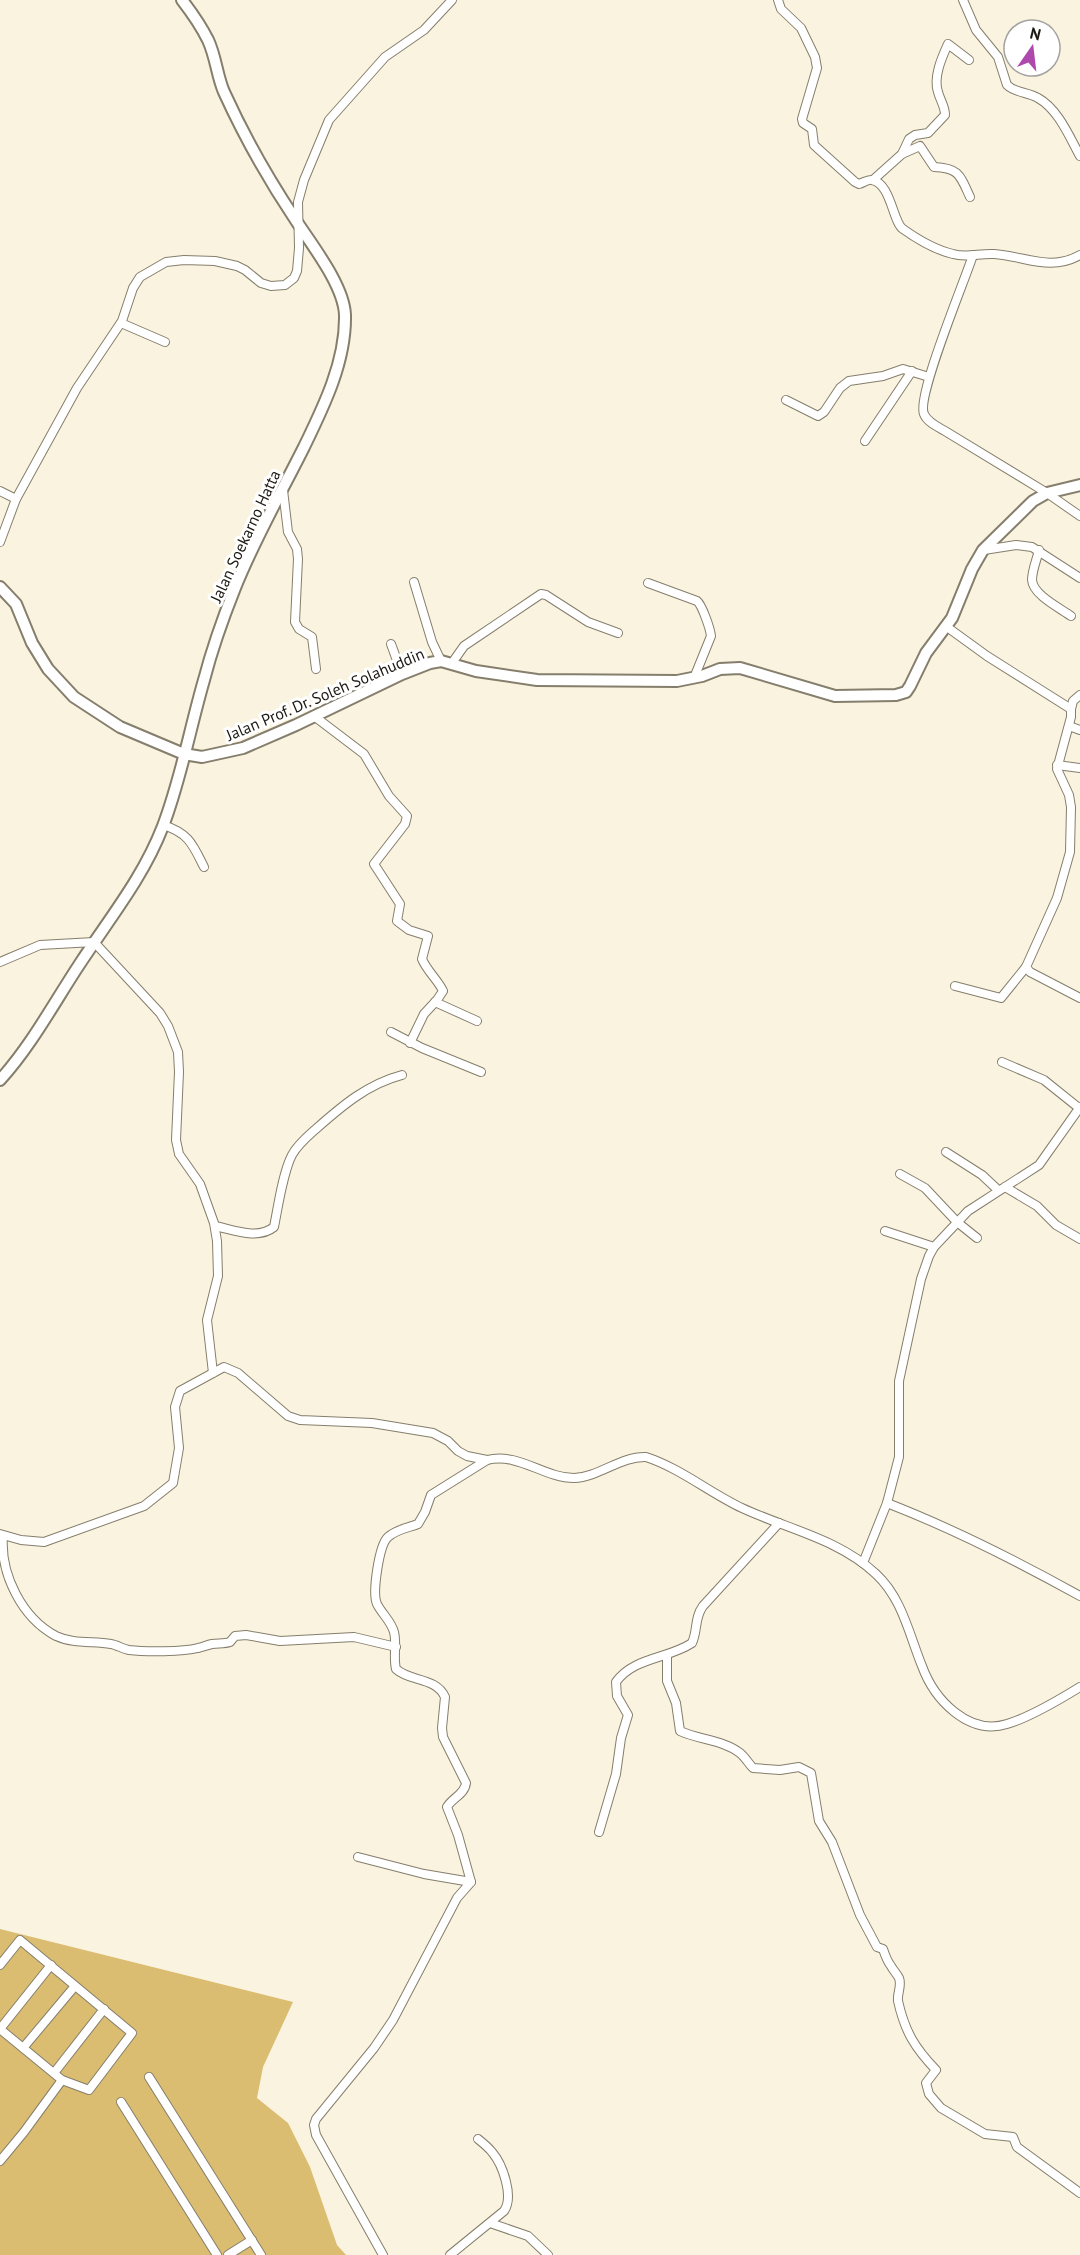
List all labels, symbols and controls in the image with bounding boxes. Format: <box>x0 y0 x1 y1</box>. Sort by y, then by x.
north arrow <box>1002 18 1062 78</box>
text: N <box>1028 22 1043 44</box>
street label: Jalan Soekarno Hatta <box>205 467 284 606</box>
street label: Jalan Prof. Dr. Soleh Solahuddin <box>222 643 427 745</box>

